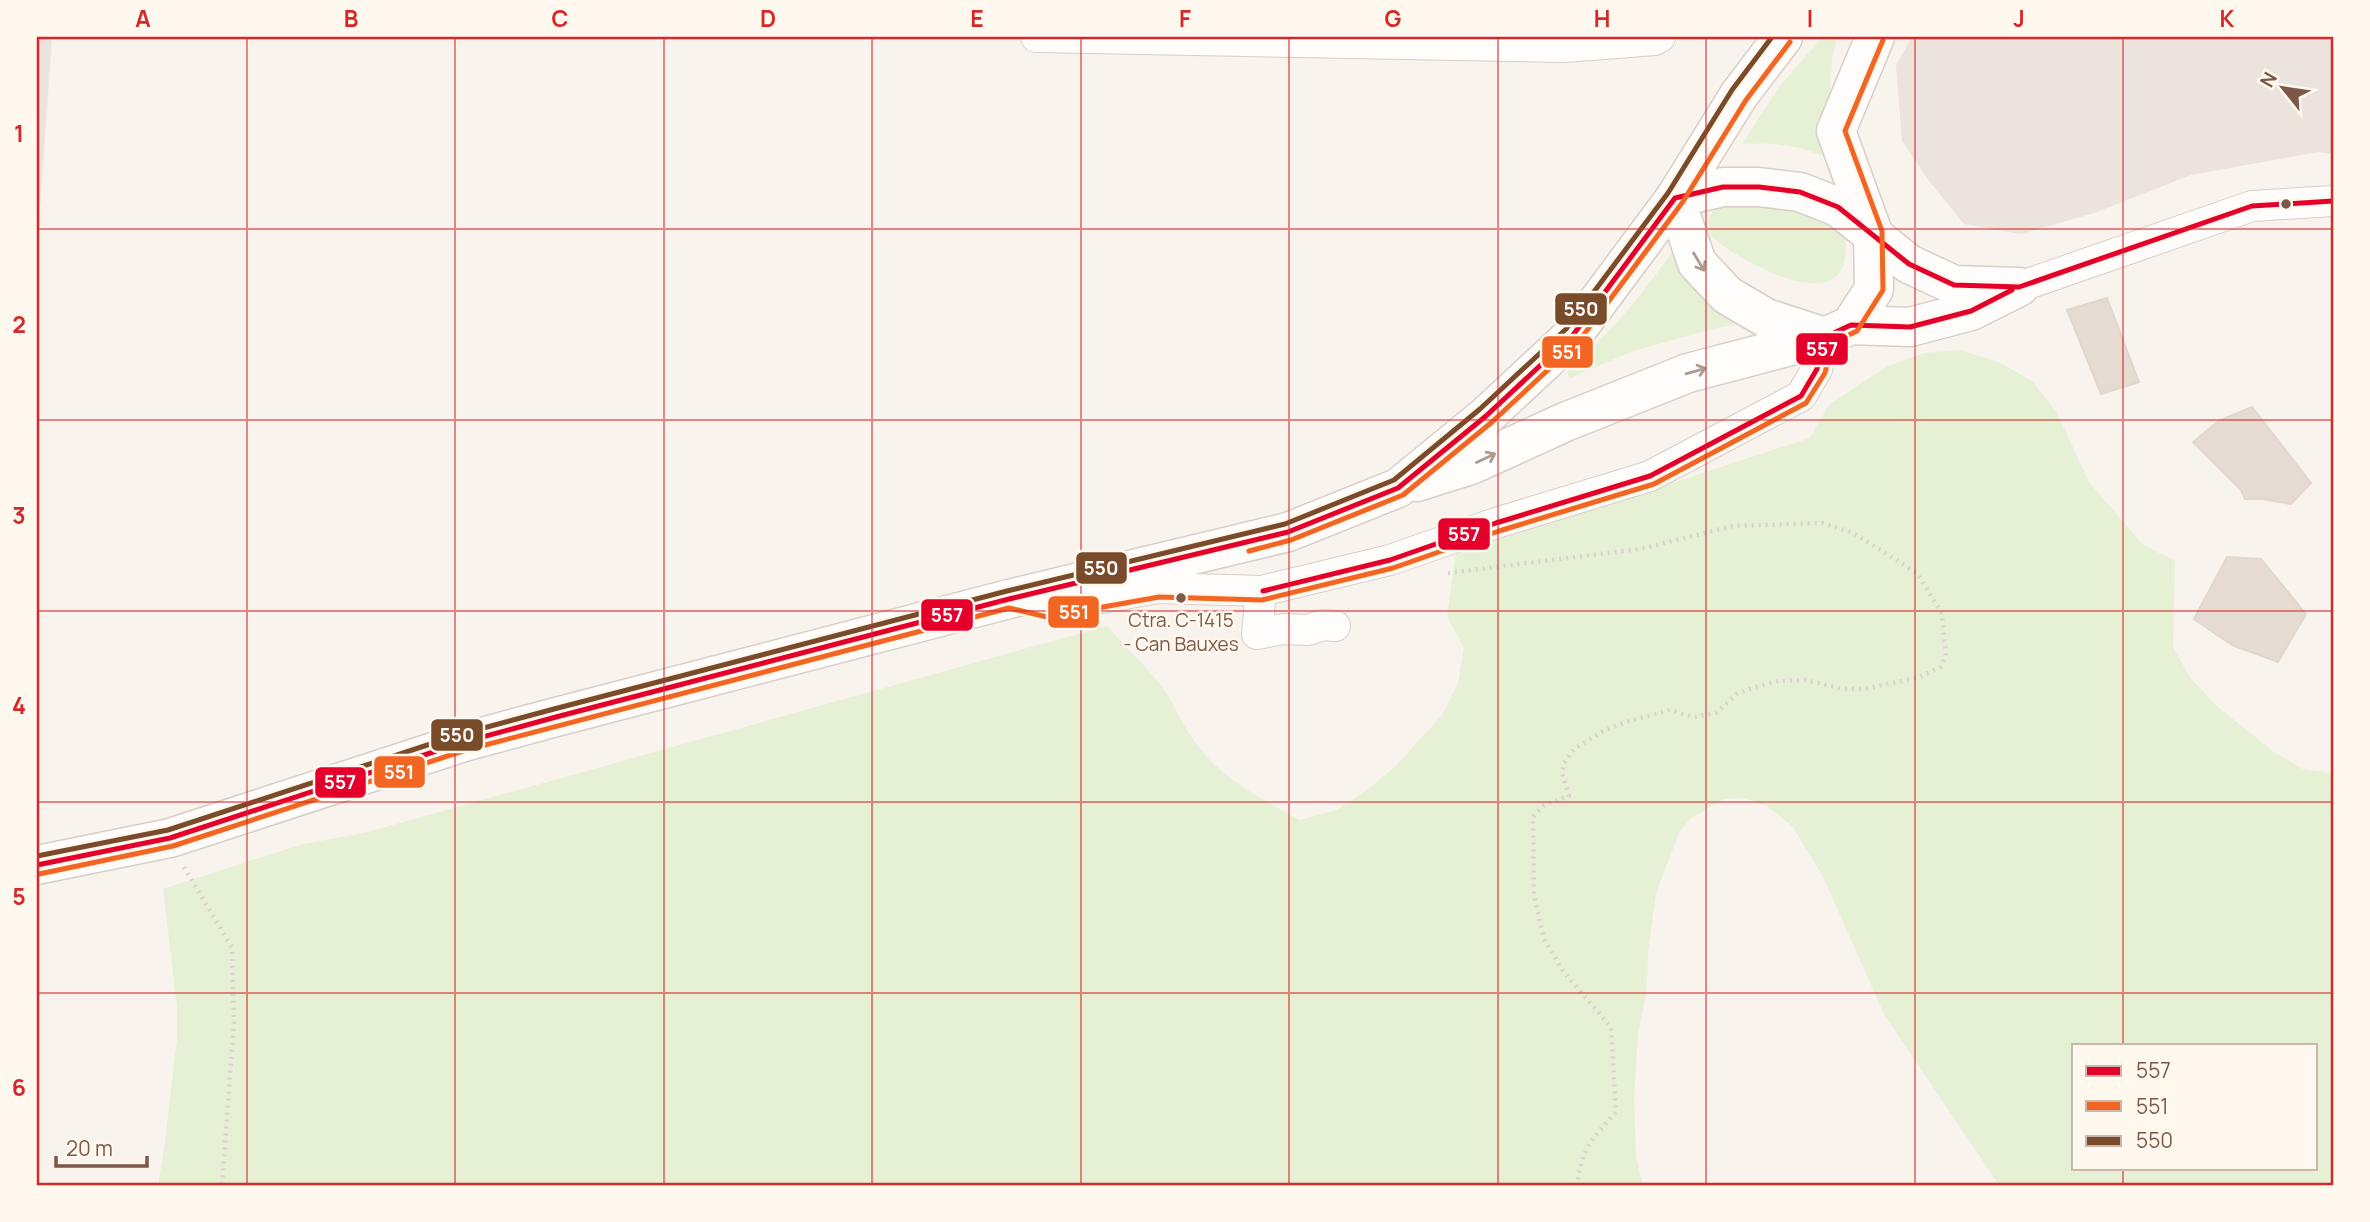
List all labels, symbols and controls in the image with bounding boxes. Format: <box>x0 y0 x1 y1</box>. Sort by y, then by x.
text: A <box>135 2 151 34</box>
text: B <box>344 2 358 34</box>
text: C <box>552 2 569 34</box>
text: D <box>760 2 776 34</box>
text: E <box>970 2 984 34</box>
text: F <box>1179 2 1191 34</box>
text: G <box>1385 2 1402 34</box>
text: H <box>1594 2 1610 34</box>
text: I <box>1807 2 1813 34</box>
text: J <box>2013 2 2025 34</box>
text: K <box>2220 2 2235 34</box>
north arrow <box>2248 52 2318 122</box>
text: N <box>2254 67 2283 92</box>
text: 1 <box>14 117 24 149</box>
unlabelled marker <box>2279 197 2293 211</box>
one-way arrow <box>1693 251 1707 271</box>
line badge: 550 <box>1554 292 1608 326</box>
text: 550 <box>1564 296 1598 322</box>
text: 2 <box>12 308 26 340</box>
line badge: 557 <box>1795 332 1849 366</box>
line badge: 551 <box>1541 335 1594 369</box>
text: 557 <box>1806 336 1838 362</box>
text: 551 <box>1552 339 1582 365</box>
one-way arrow <box>1684 364 1706 377</box>
one-way arrow <box>1475 451 1496 465</box>
text: 3 <box>12 499 26 531</box>
line badge: 557 <box>1437 517 1491 551</box>
text: 557 <box>1448 521 1480 547</box>
line badge: 550 <box>1075 551 1128 585</box>
text: 550 <box>1084 555 1118 581</box>
marker: Ctra. C-1415 - Can Bauxes <box>1174 591 1188 605</box>
line badge: 551 <box>1047 595 1100 629</box>
line badge: 557 <box>920 598 974 632</box>
text: 551 <box>1059 599 1089 625</box>
text: 557 <box>931 602 963 628</box>
place label: Ctra. C-1415 - Can Bauxes <box>1123 607 1239 657</box>
text: 4 <box>12 689 26 721</box>
line badge: 550 <box>430 718 484 752</box>
text: 550 <box>440 722 474 748</box>
line badge: 551 <box>373 755 426 789</box>
text: 551 <box>384 759 414 785</box>
line badge: 557 <box>314 766 367 799</box>
text: 557 <box>324 769 356 795</box>
text: 5 <box>12 880 26 912</box>
legend <box>2072 1044 2318 1170</box>
text: 557 <box>2136 1056 2171 1084</box>
text: 6 <box>12 1071 26 1103</box>
text: 551 <box>2136 1092 2168 1120</box>
scale bar <box>56 1124 147 1168</box>
text: 550 <box>2136 1126 2173 1154</box>
text: 20 m <box>66 1134 113 1162</box>

